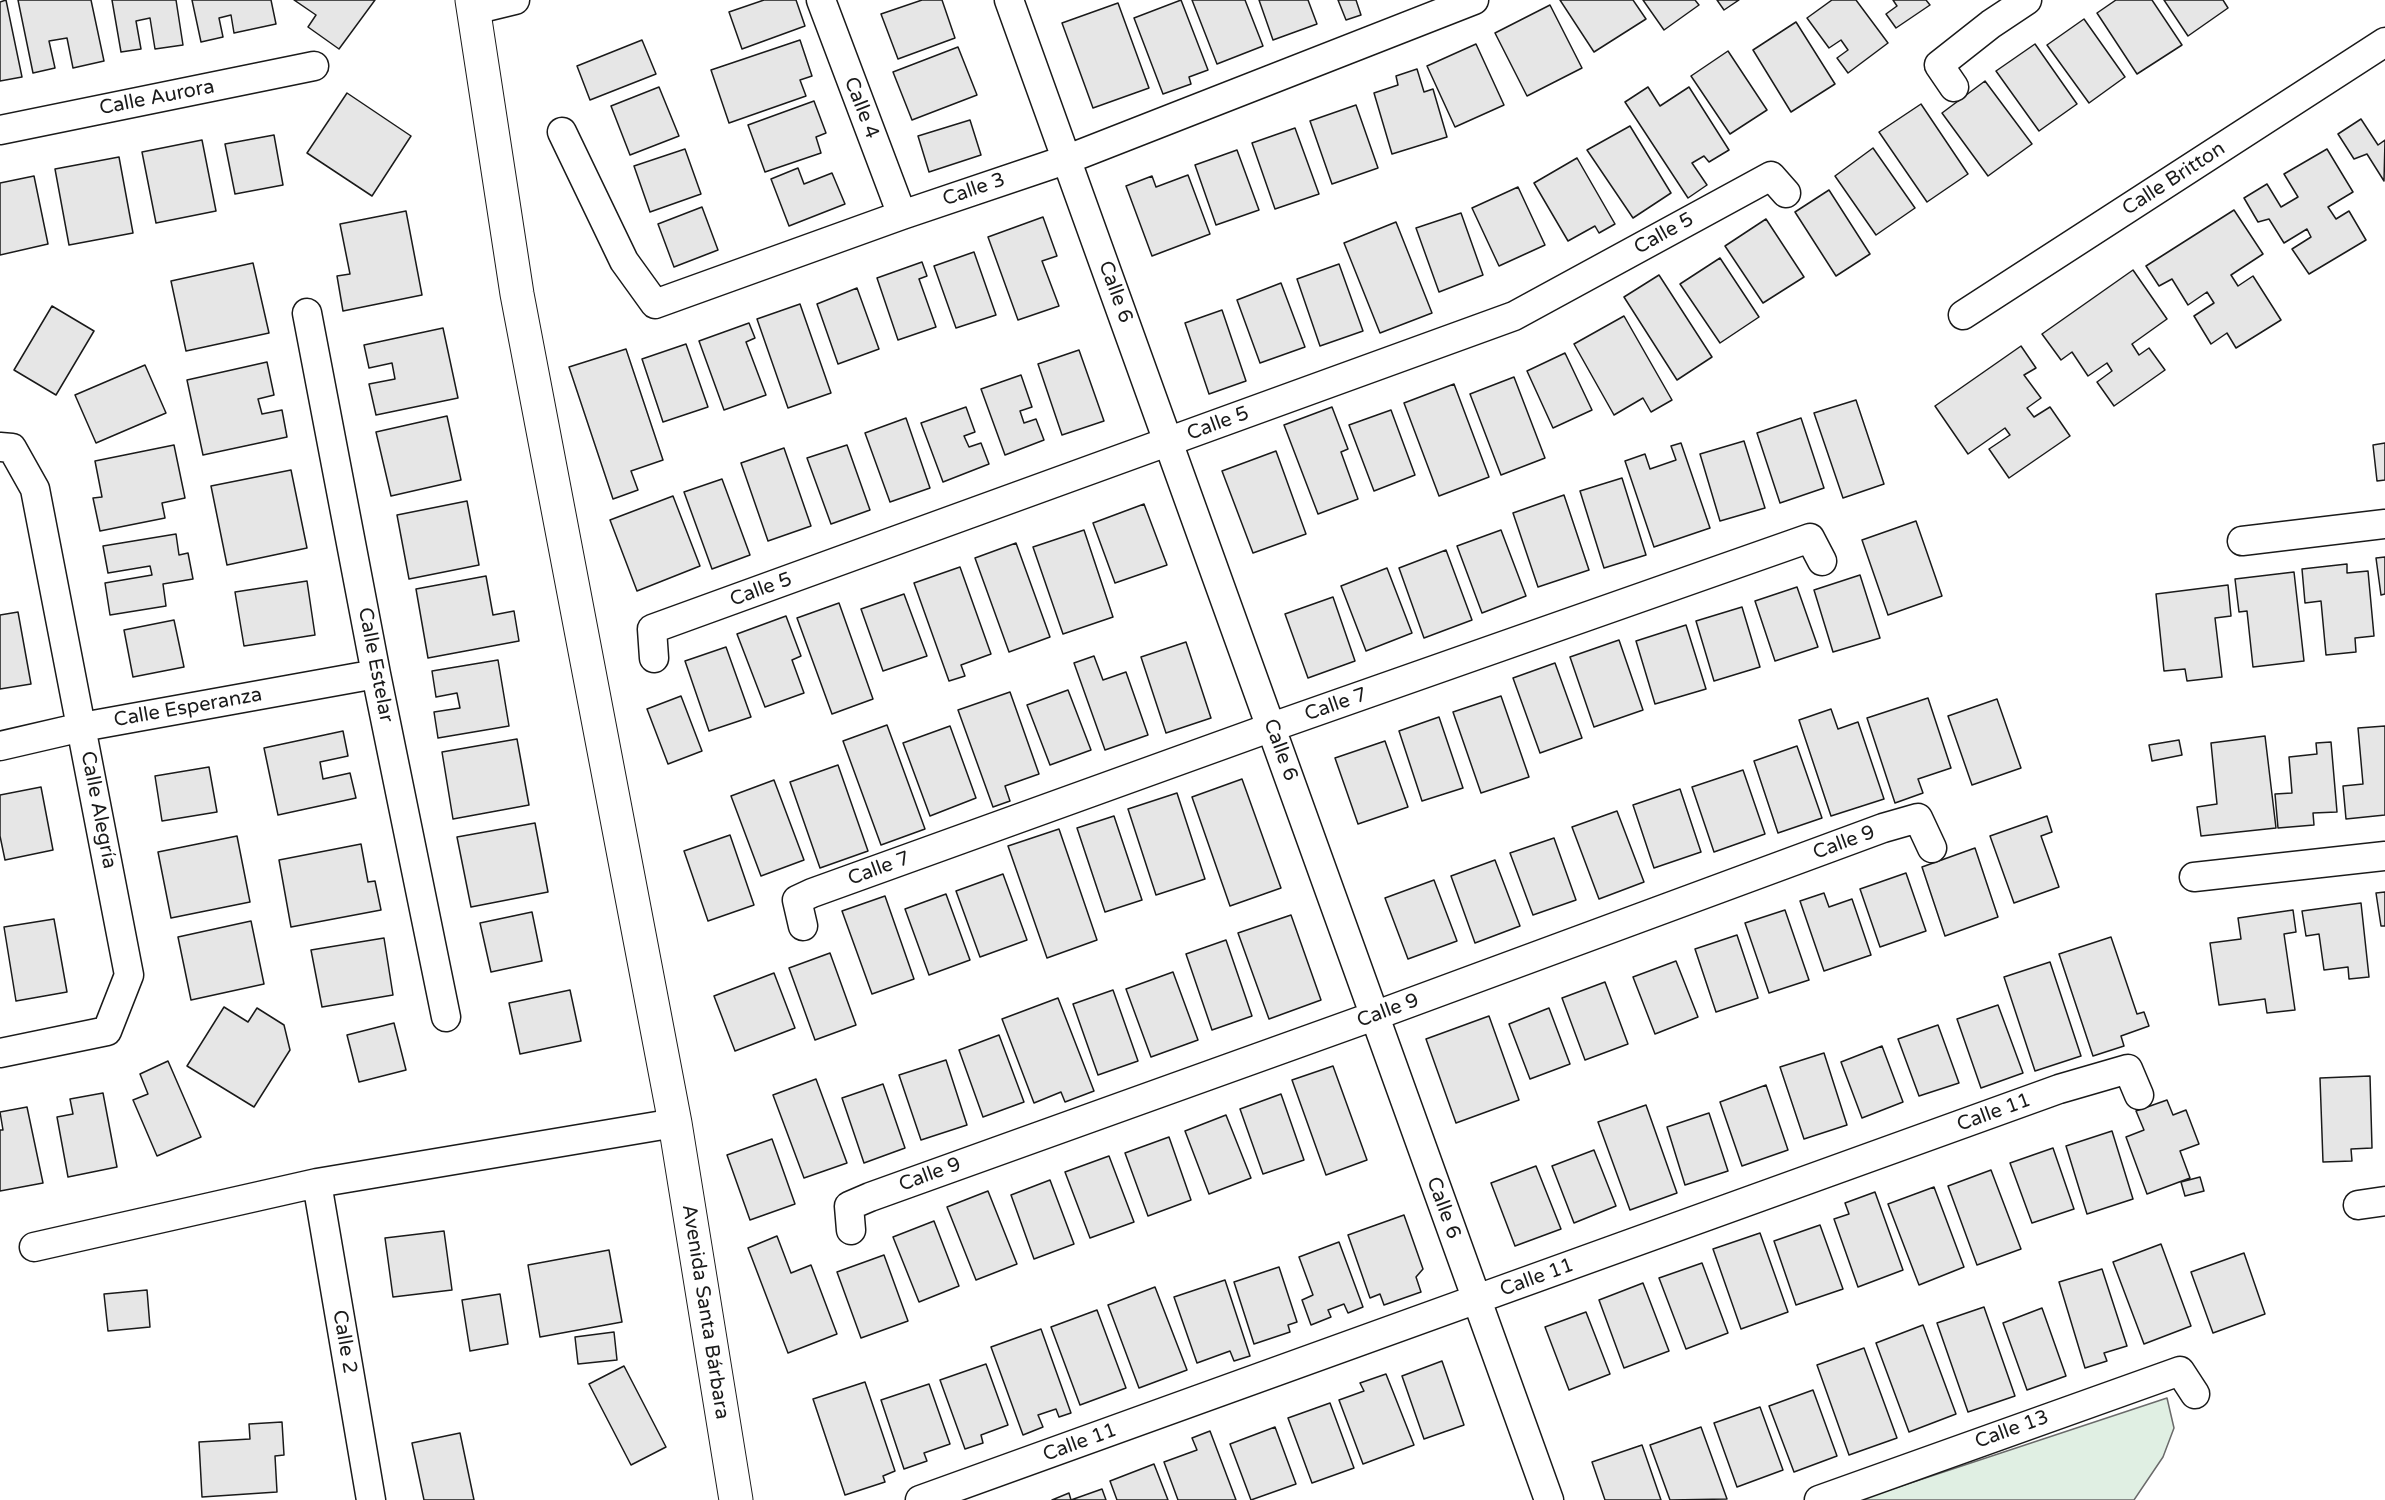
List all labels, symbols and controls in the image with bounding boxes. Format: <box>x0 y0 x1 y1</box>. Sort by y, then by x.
street label: Calle 4 <box>838 74 884 142</box>
street label: Calle Aurora <box>97 75 217 121</box>
street label: Calle Britton <box>2118 137 2230 221</box>
street label: Calle 3 <box>940 168 1008 212</box>
street label: Calle 5 <box>1630 208 1698 260</box>
street label: Calle 6 <box>1093 258 1137 326</box>
street label: Calle 5 <box>1184 402 1252 446</box>
street label: Calle 5 <box>727 568 795 612</box>
street label: Calle Estelar <box>352 606 398 724</box>
street label: Calle Esperanza <box>112 683 264 733</box>
street label: Calle 7 <box>1302 683 1370 727</box>
street label: Calle 6 <box>1258 716 1302 784</box>
street label: Calle Alegría <box>75 749 121 871</box>
street label: Calle 9 <box>1810 821 1878 865</box>
street label: Calle 7 <box>845 847 913 891</box>
street label: Calle 9 <box>1354 989 1422 1033</box>
street label: Calle 11 <box>1954 1089 2034 1137</box>
street label: Calle 9 <box>896 1153 964 1197</box>
street label: Calle 6 <box>1421 1174 1465 1242</box>
street label: Avenida Santa Bárbara <box>676 1203 734 1421</box>
street label: Calle 11 <box>1497 1254 1577 1302</box>
street label: Calle 2 <box>327 1308 361 1376</box>
street label: Calle 13 <box>1972 1406 2052 1454</box>
street label: Calle 11 <box>1040 1419 1120 1467</box>

